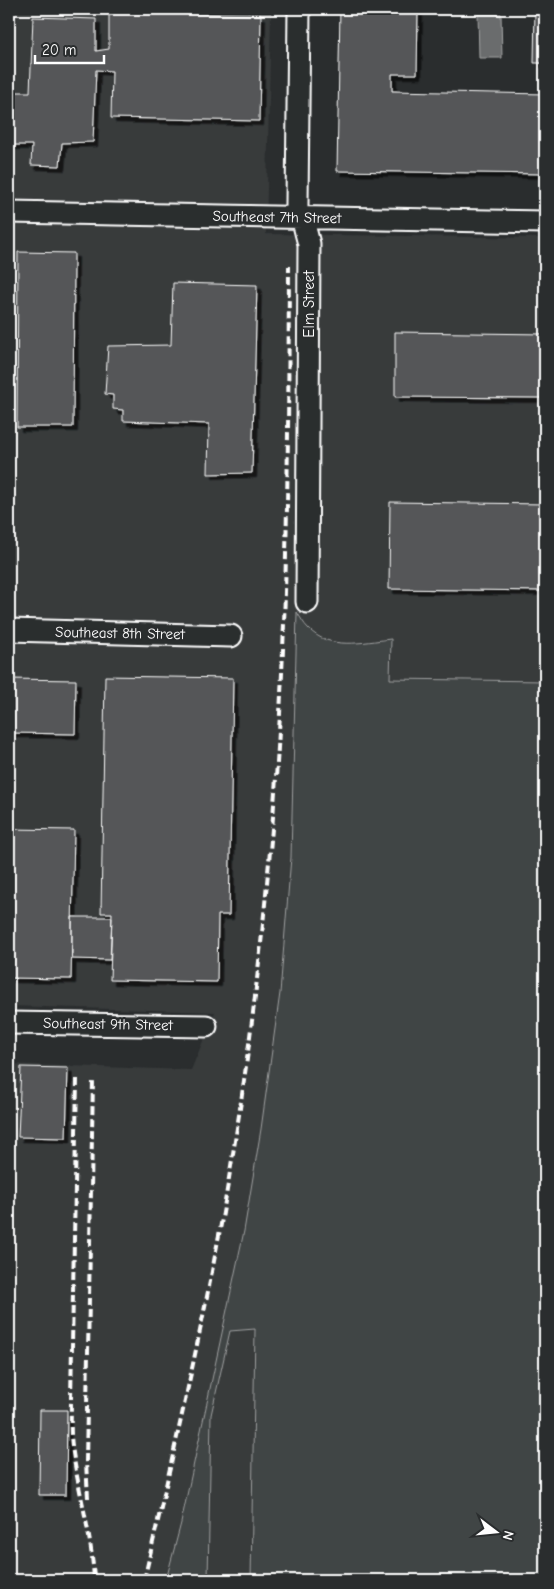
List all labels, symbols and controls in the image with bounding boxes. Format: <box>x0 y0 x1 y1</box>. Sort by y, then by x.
scale bar <box>35 32 104 64</box>
text: 20 m <box>42 41 76 59</box>
street label: Southeast 7th Street <box>212 207 342 227</box>
street label: Elm Street <box>300 270 318 338</box>
street label: Southeast 8th Street <box>55 623 186 643</box>
street label: Southeast 9th Street <box>43 1014 174 1034</box>
north arrow <box>472 1506 522 1556</box>
text: N <box>499 1529 517 1542</box>

